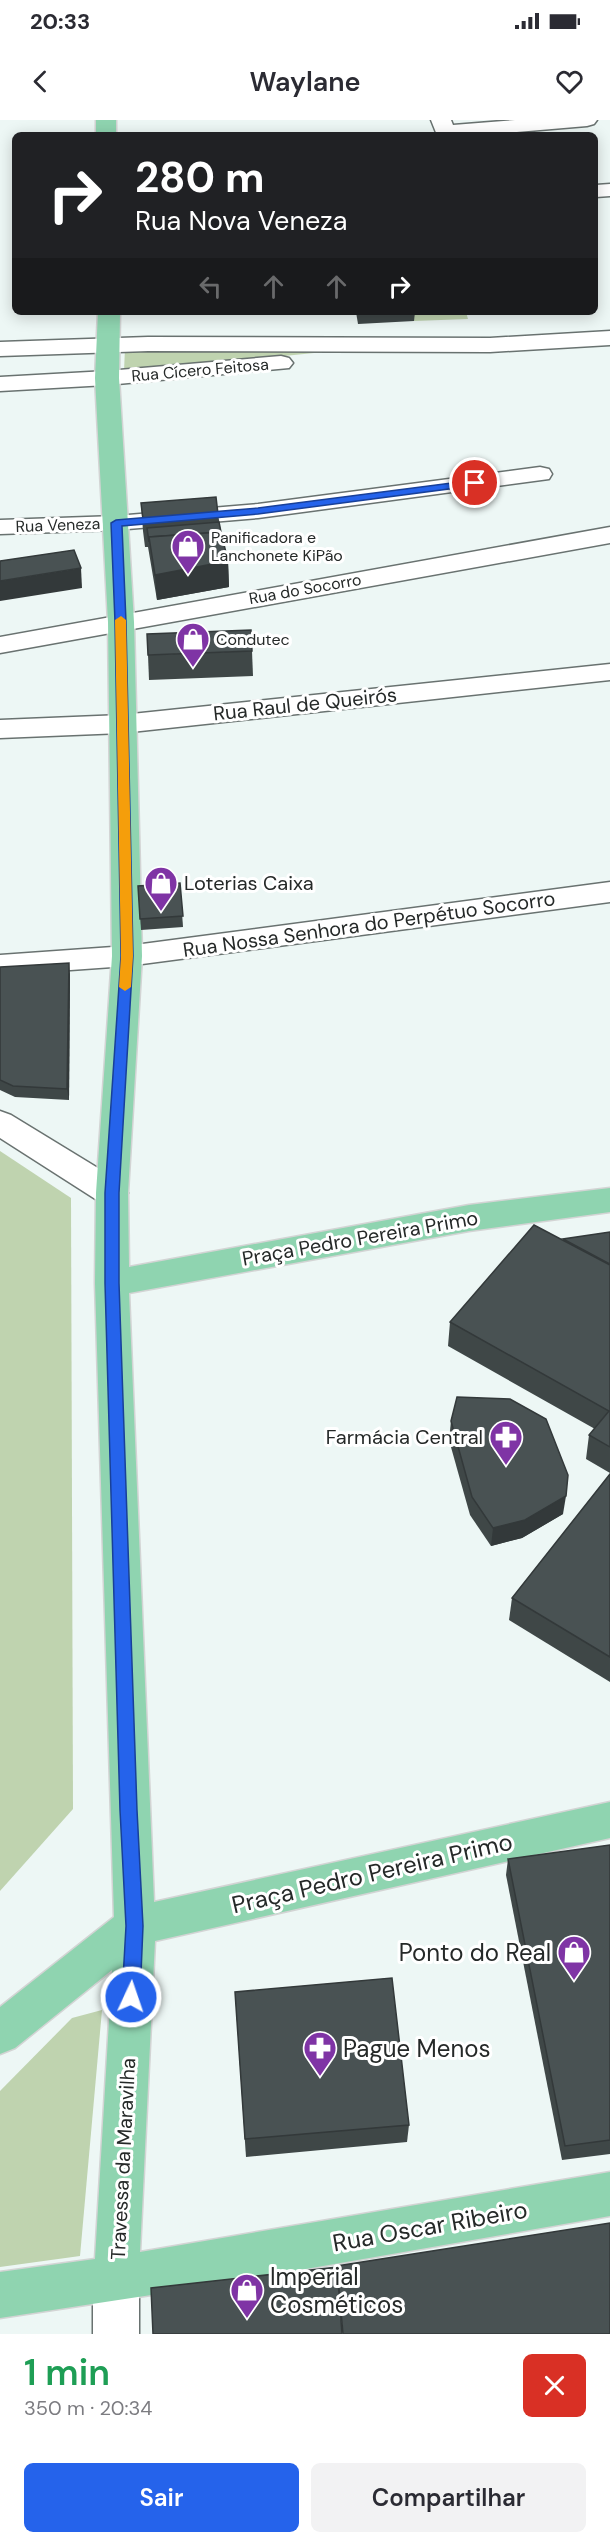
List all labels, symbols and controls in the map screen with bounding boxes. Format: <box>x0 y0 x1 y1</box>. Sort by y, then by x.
text: 20:33 <box>30 7 90 36</box>
text: Waylane <box>249 64 361 99</box>
icon: back <box>24 65 57 98</box>
icon: heart <box>553 65 586 98</box>
text: 280 m <box>135 150 265 205</box>
icon: right <box>36 156 114 234</box>
text: Rua Nova Veneza <box>135 203 347 238</box>
icon: left <box>194 270 227 303</box>
icon: ahead <box>257 270 290 303</box>
icon: ahead <box>320 270 353 303</box>
icon: right <box>383 270 416 303</box>
street label: Rua Cícero Feitosa <box>130 354 270 386</box>
pin <box>449 457 500 508</box>
icon: arrive <box>458 466 491 499</box>
street label: Rua Veneza <box>15 513 101 537</box>
place label: Panificadora e Lanchonete KiPão <box>211 527 343 566</box>
shop icon: Panificadora e Lanchonete KiPão <box>170 528 206 575</box>
street label: Rua do Socorro <box>247 569 363 609</box>
shop icon: Condutec <box>175 621 211 668</box>
place label: Condutec <box>216 629 290 650</box>
street label: Rua Raul de Queirós <box>212 681 398 727</box>
shop icon: Loterias Caixa <box>143 865 179 912</box>
place label: Loterias Caixa <box>184 870 314 896</box>
street label: Rua Nossa Senhora do Perpétuo Socorro <box>181 885 557 963</box>
street label: Praça Pedro Pereira Primo <box>240 1204 480 1272</box>
pharmacy icon: Farmácia Central <box>488 1419 524 1466</box>
place label: Farmácia Central <box>326 1424 483 1450</box>
street label: Praça Pedro Pereira Primo <box>229 1826 515 1920</box>
shop icon: Ponto do Real <box>556 1934 592 1981</box>
place label: Ponto do Real <box>399 1937 551 1968</box>
position arrow <box>99 1965 163 2029</box>
pharmacy icon: Pague Menos <box>302 2030 338 2077</box>
place label: Pague Menos <box>343 2033 490 2064</box>
street label: Travessa da Maravilha <box>105 2057 141 2261</box>
street label: Rua Oscar Ribeiro <box>330 2194 530 2258</box>
place label: Imperial Cosméticos <box>270 2261 403 2320</box>
shop icon: Imperial Cosméticos <box>229 2272 265 2319</box>
text: 1 min <box>24 2349 110 2396</box>
button: close <box>523 2354 586 2417</box>
text: 350 m · 20:34 <box>24 2395 152 2421</box>
button: Sair <box>24 2463 299 2532</box>
button: Compartilhar <box>311 2463 586 2532</box>

